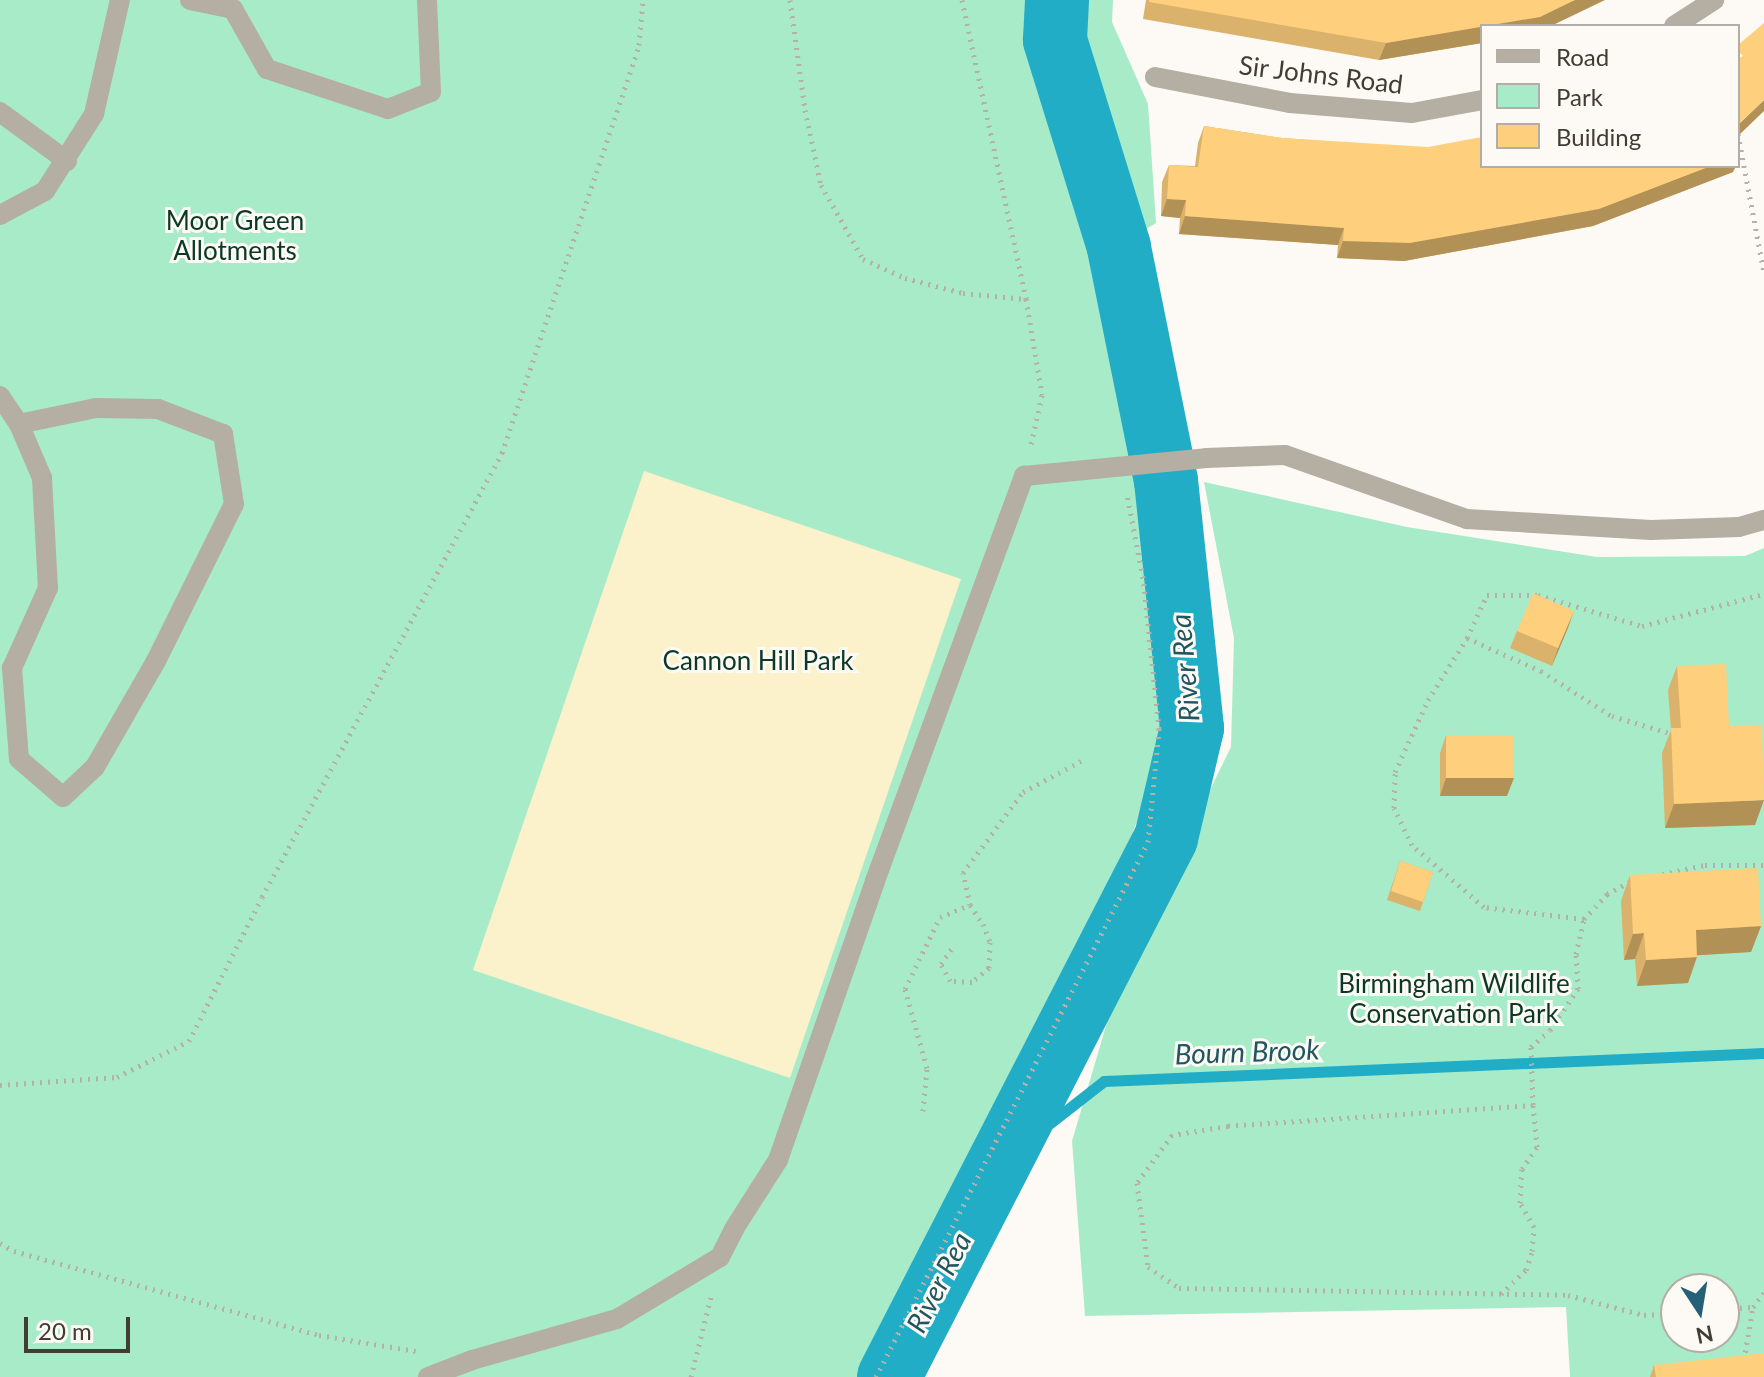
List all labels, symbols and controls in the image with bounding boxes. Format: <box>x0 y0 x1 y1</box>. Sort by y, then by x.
legend <box>1480 24 1740 168</box>
text: Road <box>1556 42 1609 71</box>
street label: Sir Johns Road <box>1237 49 1405 101</box>
text: Park <box>1556 82 1603 111</box>
text: Building <box>1556 122 1641 151</box>
park label: Moor Green Allotments <box>165 205 305 266</box>
water label: River Rea <box>1163 613 1205 723</box>
park label: Cannon Hill Park <box>663 645 853 677</box>
park label: Birmingham Wildlife Conservation Park <box>1338 968 1570 1030</box>
water label: Bourn Brook <box>1174 1032 1320 1070</box>
water label: River Rea <box>898 1226 978 1338</box>
north arrow <box>1660 1273 1740 1353</box>
scale bar <box>28 1301 134 1351</box>
text: 20 m <box>38 1316 92 1345</box>
text: N <box>1694 1320 1716 1350</box>

